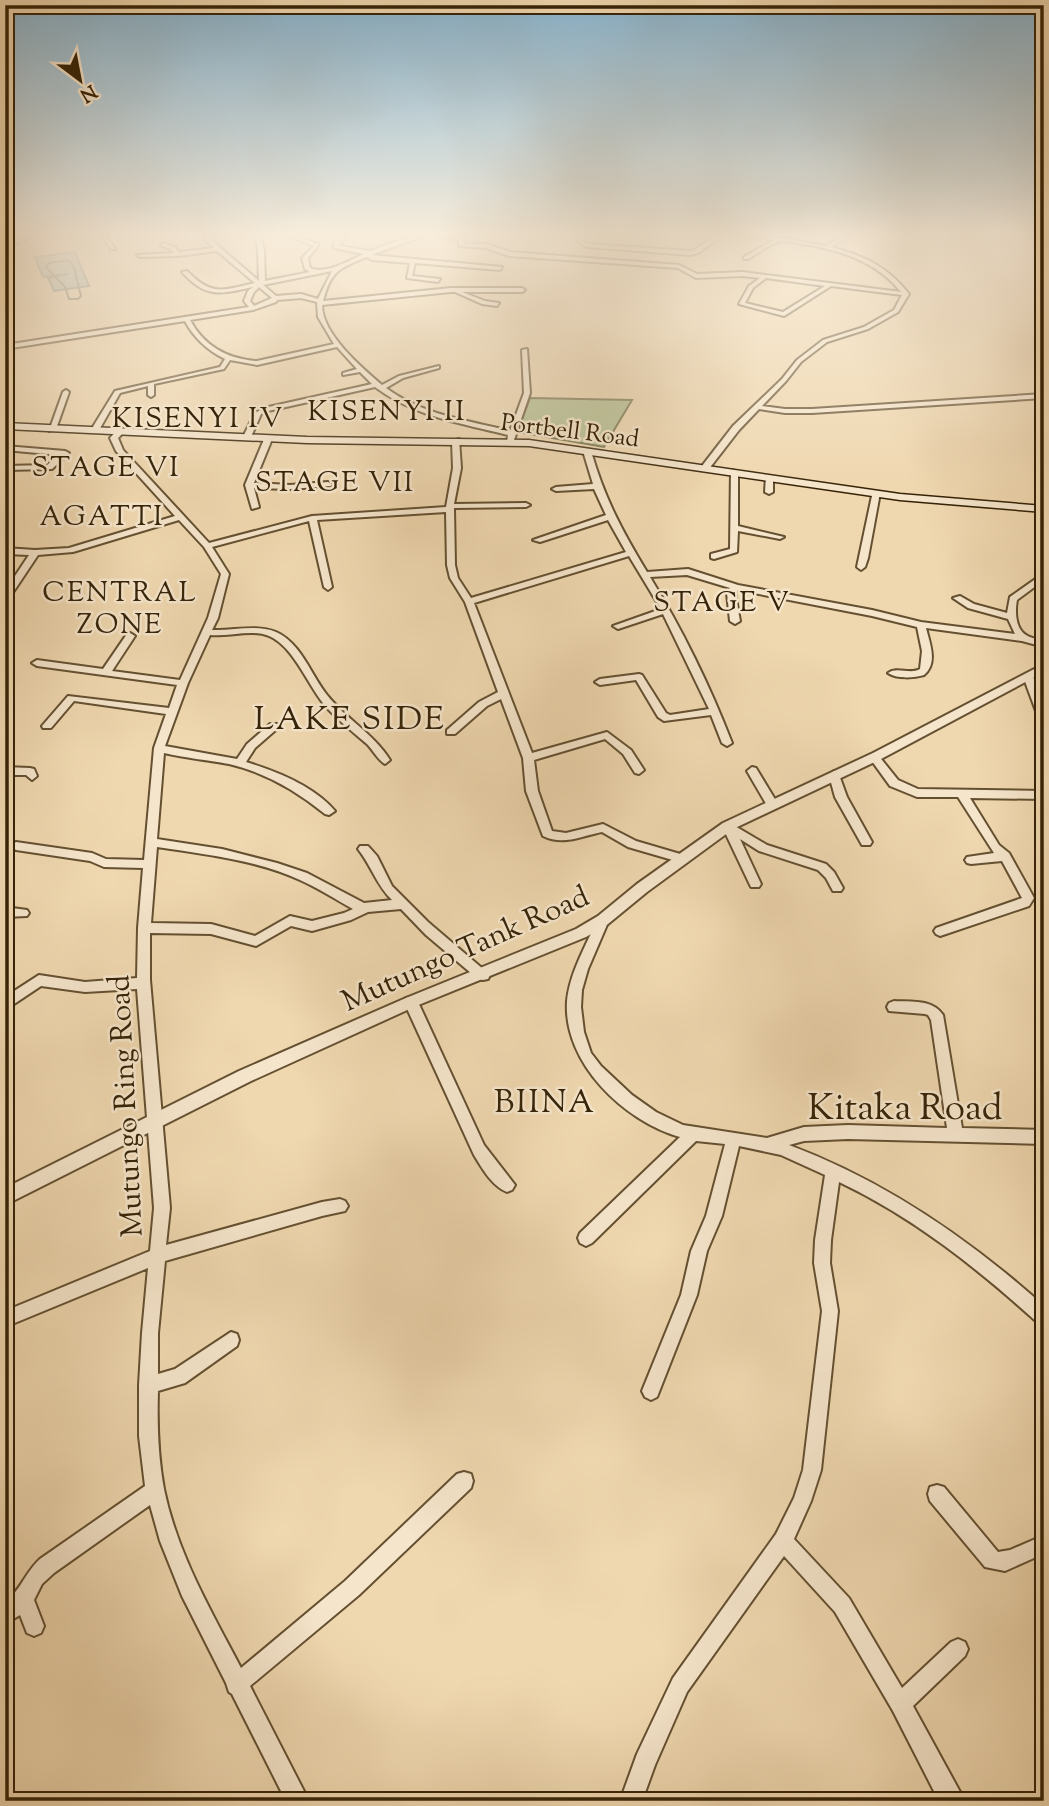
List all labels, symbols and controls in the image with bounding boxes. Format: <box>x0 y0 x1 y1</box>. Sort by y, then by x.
north arrow <box>46 46 116 116</box>
text: N <box>74 77 101 108</box>
district label: KISENYI II <box>308 393 466 433</box>
district label: KISENYI IV <box>112 400 284 440</box>
street label: Portbell Road <box>499 407 641 457</box>
district label: STAGE VI <box>32 449 180 489</box>
district label: STAGE VII <box>255 464 415 504</box>
district label: AGATTI <box>39 498 165 538</box>
district label: CENTRAL ZONE <box>42 574 198 646</box>
district label: STAGE V <box>653 584 791 624</box>
district label: LAKE SIDE <box>254 697 446 745</box>
street label: Mutungo Tank Road <box>335 876 597 1024</box>
street label: Mutungo Ring Road <box>99 974 156 1238</box>
district label: BIINA <box>494 1081 596 1127</box>
street label: Kitaka Road <box>807 1083 1003 1137</box>

